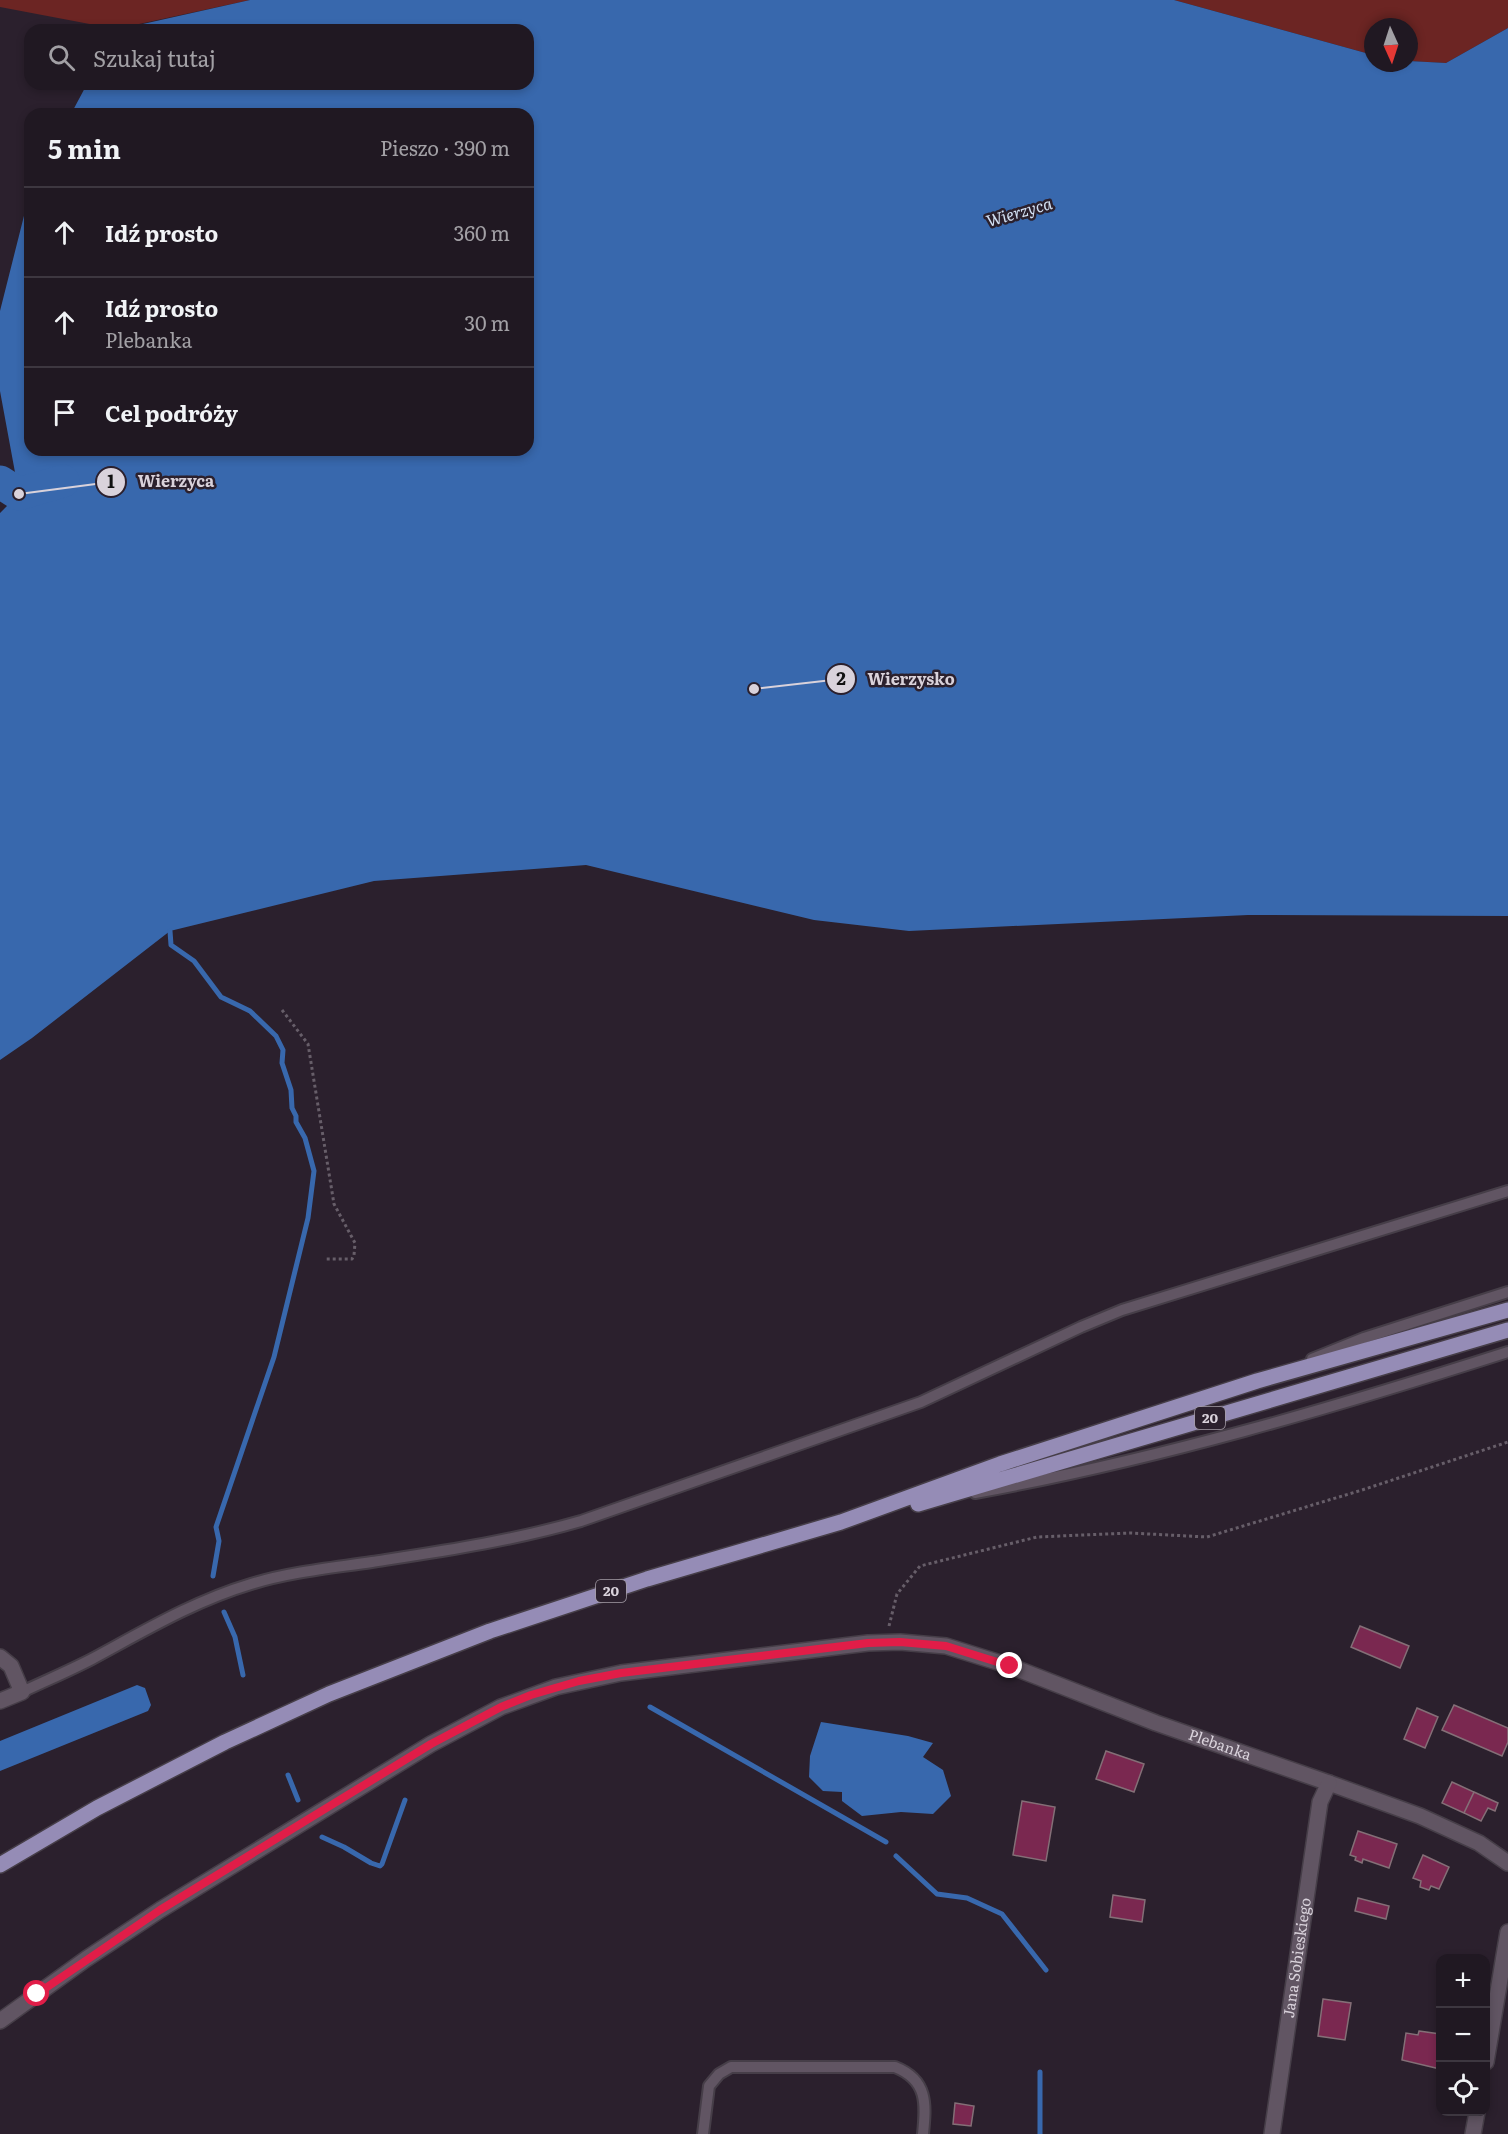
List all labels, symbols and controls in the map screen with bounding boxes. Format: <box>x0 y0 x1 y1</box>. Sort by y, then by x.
north arrow <box>1364 18 1418 72</box>
search box <box>24 24 534 90</box>
icon: search <box>45 41 78 74</box>
text: Szukaj tutaj <box>93 41 216 74</box>
text: 5 min <box>48 128 121 167</box>
text: Pieszo · 390 m <box>380 132 510 162</box>
water label: Wierzyca <box>983 190 1055 232</box>
icon: ahead <box>48 216 81 249</box>
text: Idź prosto <box>105 216 218 249</box>
text: 360 m <box>453 217 510 247</box>
text: Idź prosto <box>105 291 218 324</box>
icon: ahead <box>48 306 81 339</box>
text: 30 m <box>464 307 510 337</box>
text: Plebanka <box>105 324 192 354</box>
icon: arrive <box>48 396 81 429</box>
text: Cel podróży <box>105 396 238 429</box>
callout: Wierzyca <box>96 465 226 499</box>
text: 1 <box>107 467 115 494</box>
text: Wierzyca <box>138 468 215 492</box>
callout: Wierzysko <box>826 662 967 696</box>
text: 2 <box>836 664 846 691</box>
text: Wierzysko <box>867 666 955 690</box>
road number: 20 <box>1195 1407 1225 1429</box>
road number: 20 <box>596 1580 626 1602</box>
route end <box>996 1652 1022 1678</box>
street label: Plebanka <box>1186 1722 1256 1766</box>
street label: Jana Sobieskiego <box>1276 1896 1316 2019</box>
map controls <box>1436 1954 1490 2116</box>
button: + <box>1436 1954 1490 2008</box>
route start <box>23 1980 49 2006</box>
button: − <box>1436 2008 1490 2062</box>
button: locate <box>1436 2062 1490 2116</box>

